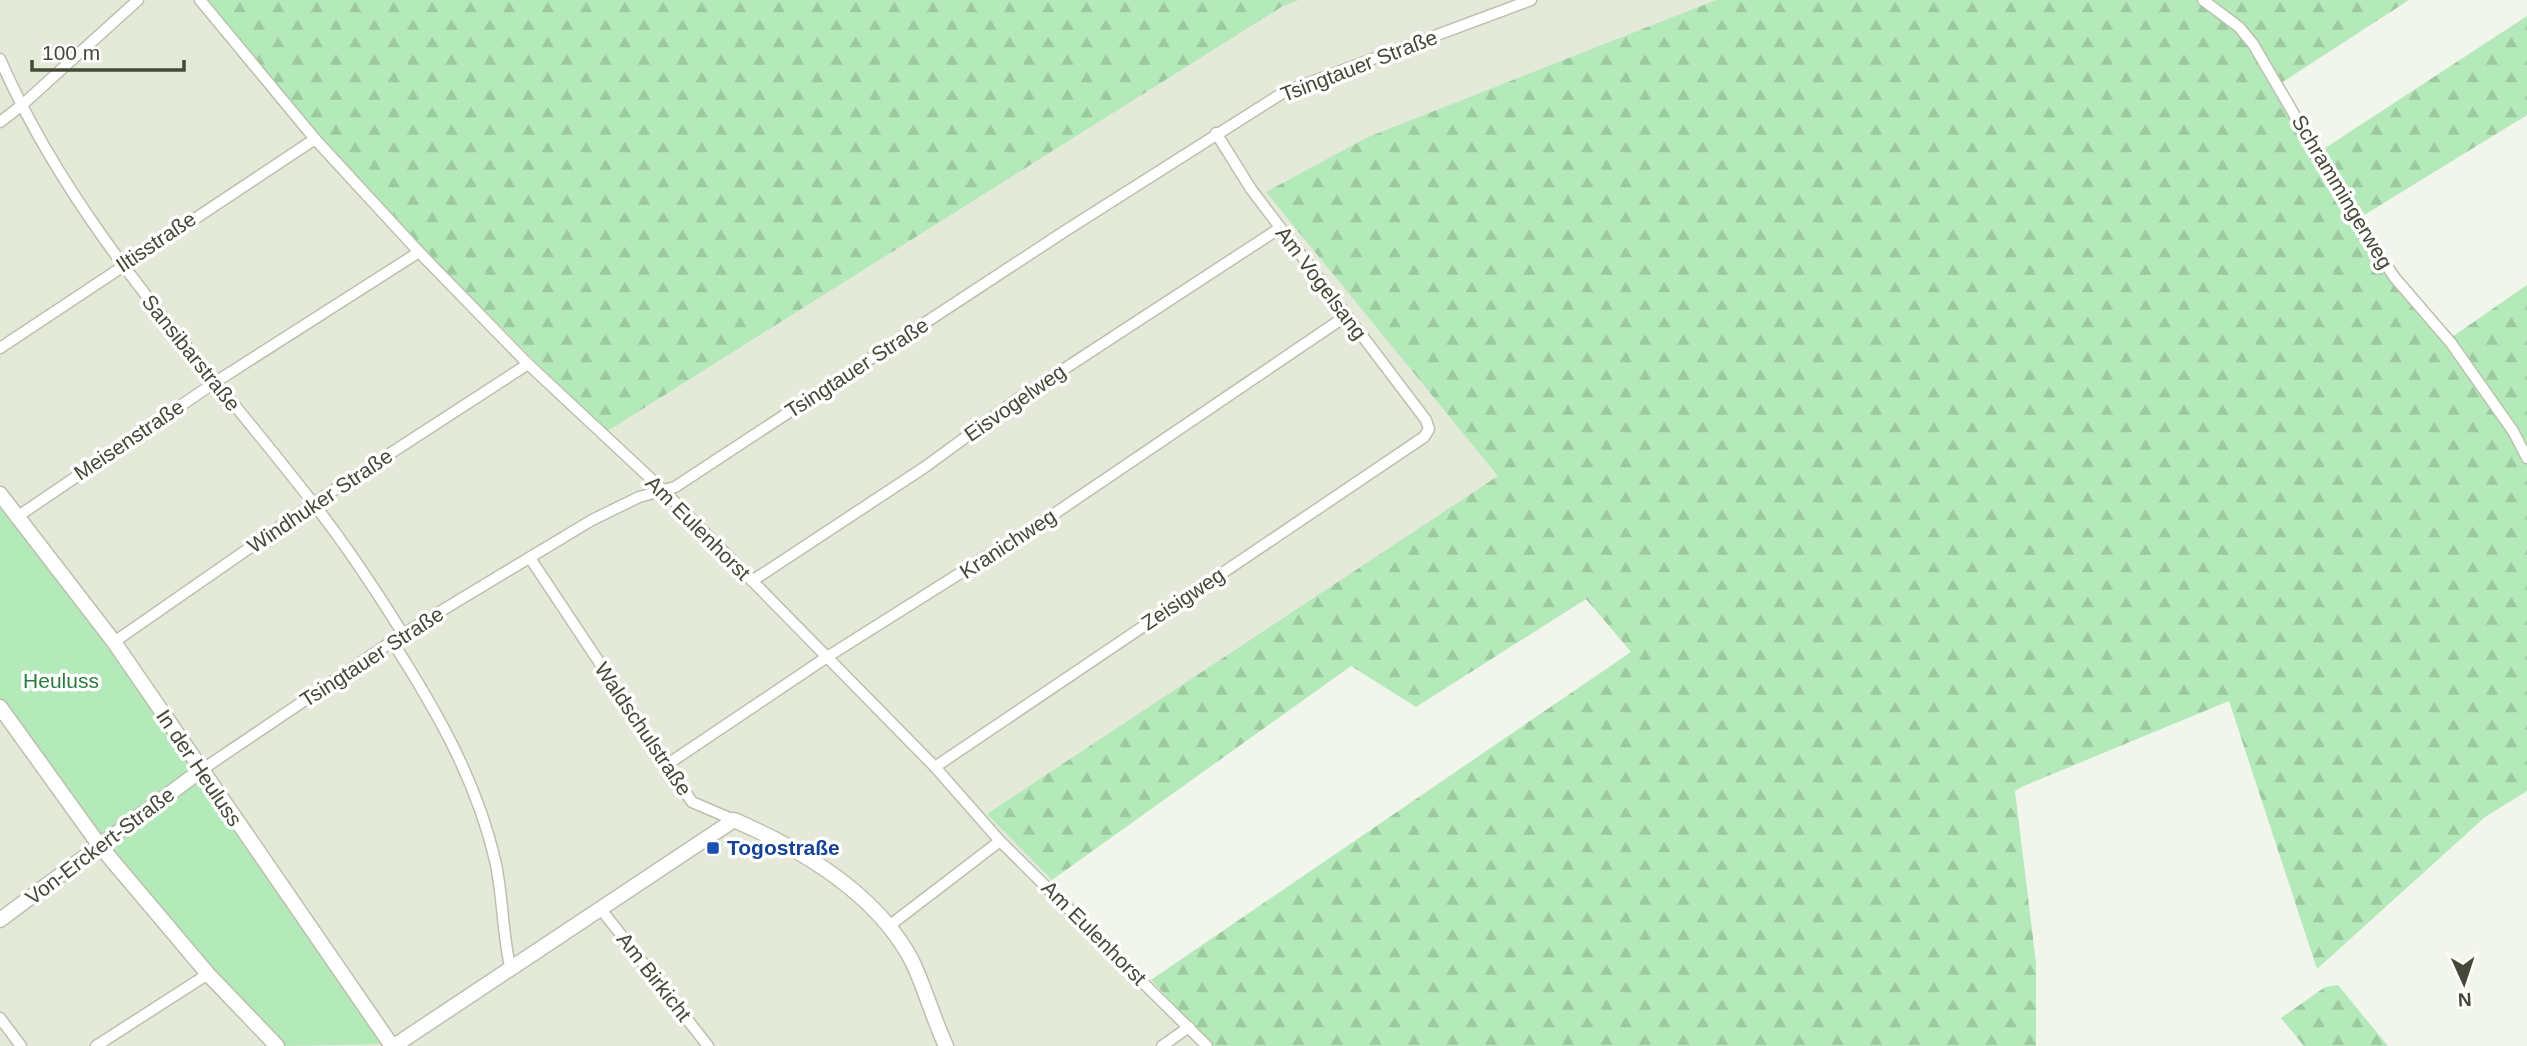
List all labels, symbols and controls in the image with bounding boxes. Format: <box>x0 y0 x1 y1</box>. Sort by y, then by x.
street label: Tsingtauer Straße <box>1277 25 1440 106</box>
scale bar <box>32 28 184 72</box>
text: 100 m <box>42 41 100 64</box>
street label: Schrammingerweg <box>2287 111 2397 273</box>
street label: Iltisstraße <box>112 207 200 277</box>
street label: Am Vogelsang <box>1271 222 1371 344</box>
street label: Sansibarstraße <box>138 290 245 415</box>
street label: Tsingtauer Straße <box>781 313 932 422</box>
street label: Eisvogelweg <box>960 359 1070 446</box>
street label: Meisenstraße <box>70 394 188 485</box>
street label: Windhuker Straße <box>243 444 396 557</box>
street label: Am Eulenhorst <box>642 471 755 585</box>
street label: Kranichweg <box>955 504 1060 583</box>
street label: Zeisigweg <box>1137 563 1228 635</box>
street label: Tsingtauer Straße <box>296 602 447 711</box>
street label: Waldschulstraße <box>590 658 696 800</box>
park label: Heuluss <box>23 669 99 692</box>
street label: In der Heuluss <box>152 705 247 830</box>
street label: Von-Erckert-Straße <box>21 782 178 909</box>
place label: Togostraße <box>727 836 840 859</box>
marker: Togostraße <box>705 840 721 856</box>
street label: Am Eulenhorst <box>1038 876 1151 990</box>
street label: Am Birkicht <box>613 928 696 1026</box>
north arrow <box>2429 948 2499 1018</box>
text: N <box>2457 989 2472 1010</box>

